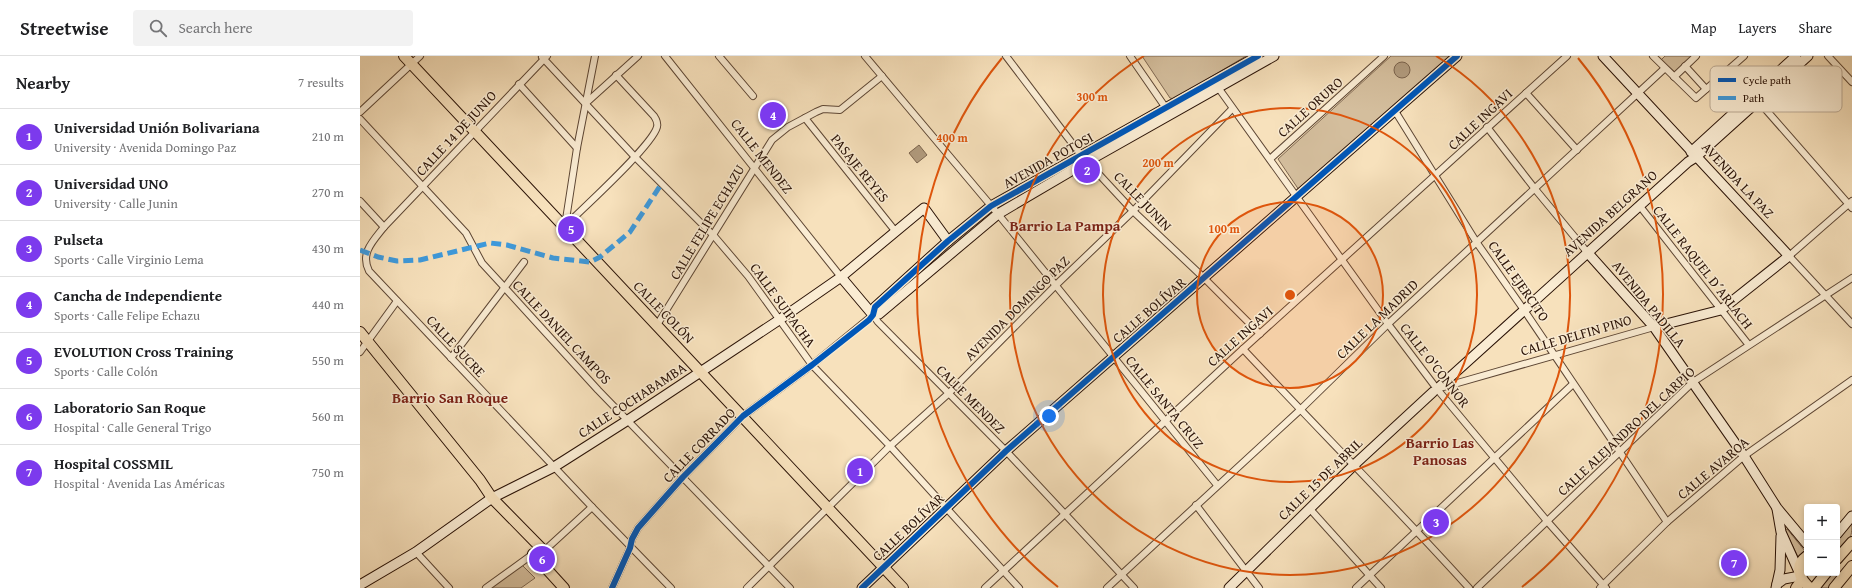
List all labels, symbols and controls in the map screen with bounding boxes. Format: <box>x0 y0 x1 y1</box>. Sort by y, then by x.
search box <box>133 10 413 46</box>
text: Streetwise <box>20 14 109 42</box>
icon: search <box>147 17 169 39</box>
text: Search here <box>179 17 253 38</box>
text: Map <box>1691 18 1717 38</box>
text: Layers <box>1739 18 1777 38</box>
text: Share <box>1799 18 1832 38</box>
legend <box>1710 66 1842 112</box>
text: Nearby <box>16 70 70 95</box>
street label: CALLE ORURO <box>1273 72 1347 142</box>
text: Cycle path <box>1743 72 1792 88</box>
text: 7 results <box>298 73 344 92</box>
street label: CALLE INGAVI <box>1443 84 1517 154</box>
street label: CALLE 14 DE JUNIO <box>411 86 501 180</box>
text: 300 m <box>1076 88 1109 105</box>
text: Path <box>1743 90 1765 106</box>
pin: 4 <box>760 100 786 130</box>
street label: CALLE MENDEZ <box>726 114 798 198</box>
text: Universidad Unión Bolivariana <box>54 117 260 138</box>
text: 1 <box>26 127 32 146</box>
text: 210 m <box>312 127 344 146</box>
street label: AVENIDA POTOSI <box>999 127 1097 193</box>
text: 400 m <box>936 129 969 146</box>
street label: PASAJE REYES <box>826 130 894 206</box>
street label: AVENIDA LA PAZ <box>1697 137 1779 223</box>
text: University · Avenida Domingo Paz <box>54 138 236 157</box>
text: 200 m <box>1142 154 1175 171</box>
pin: 2 <box>1074 155 1100 185</box>
street label: CALLE FELIPE ECHAZU <box>665 161 749 283</box>
street label: AVENIDA BELGRANO <box>1558 165 1662 261</box>
street label: CALLE JUNIN <box>1109 167 1177 235</box>
text: Universidad UNO <box>54 173 168 194</box>
text: 2 <box>26 183 32 202</box>
text: 270 m <box>312 183 344 202</box>
text: University · Calle Junin <box>54 194 178 213</box>
street label: CALLE RAQUEL D´ARLACH <box>1648 201 1758 333</box>
pin: 5 <box>558 214 584 244</box>
district label: Barrio La Pampa <box>1010 215 1121 236</box>
text: 100 m <box>1208 220 1241 237</box>
text: Pulseta <box>54 229 103 250</box>
street label: CALLE EJERCITO <box>1484 237 1554 325</box>
text: 3 <box>26 239 32 258</box>
text: 430 m <box>312 239 344 258</box>
text: Sports · Calle Virginio Lema <box>54 250 204 269</box>
street label: AVENIDA DOMINGO PAZ <box>960 251 1074 365</box>
street label: AVENIDA PADILLA <box>1608 256 1691 352</box>
street label: CALLE SUIPACHA <box>745 259 821 352</box>
street label: CALLE BOLÍVAR <box>1108 272 1191 348</box>
street label: CALLE DANIEL CAMPOS <box>508 275 616 389</box>
street label: CALLE LA MADRID <box>1331 275 1423 363</box>
street label: CALLE COLÓN <box>629 276 699 348</box>
text: Cancha de Independiente <box>54 285 222 306</box>
centre of rings <box>1283 288 1297 302</box>
text: 4 <box>26 295 32 314</box>
text: 440 m <box>312 295 344 314</box>
street label: CALLE INGAVI <box>1203 301 1277 371</box>
text: Sports · Calle Felipe Echazu <box>54 306 200 325</box>
street label: CALLE DELFIN PINO <box>1518 310 1634 360</box>
street label: CALLE SUCRE <box>422 311 490 381</box>
street label: CALLE O'CONNOR <box>1396 318 1475 412</box>
text: EVOLUTION Cross Training <box>54 341 233 362</box>
text: 5 <box>26 351 32 370</box>
text: 550 m <box>312 351 344 370</box>
street label: CALLE SANTA CRUZ <box>1121 351 1209 453</box>
street label: CALLE COCHABAMBA <box>574 357 690 443</box>
street label: CALLE MENDEZ <box>932 360 1010 438</box>
text: Sports · Calle Colón <box>54 362 158 381</box>
street label: CALLE ALEJANDRO DEL CARPIO <box>1553 362 1699 500</box>
district label: Barrio San Roque <box>392 387 508 408</box>
text: Laboratorio San Roque <box>54 397 206 418</box>
street label: CALLE CORRADO <box>658 403 740 487</box>
your location <box>1039 406 1059 426</box>
text: 6 <box>26 407 32 426</box>
text: 560 m <box>312 407 344 426</box>
text: Hospital · Calle General Trigo <box>54 418 211 437</box>
district label: Barrio Las Panosas <box>1406 432 1474 470</box>
street label: CALLE AVAROA <box>1673 432 1753 504</box>
street label: CALLE 15 DE ABRIL <box>1273 433 1367 525</box>
text: Hospital COSSMIL <box>54 453 173 474</box>
pin: 1 <box>847 456 873 486</box>
text: 7 <box>26 463 32 482</box>
text: 750 m <box>312 463 344 482</box>
text: Hospital · Avenida Las Américas <box>54 474 225 493</box>
street label: CALLE BOLÍVAR <box>868 488 949 565</box>
map controls <box>1804 504 1840 576</box>
button: + <box>1804 504 1840 540</box>
pin: 3 <box>1423 507 1449 537</box>
button: − <box>1804 540 1840 576</box>
pin: 6 <box>529 544 555 574</box>
pin: 7 <box>1721 548 1747 578</box>

